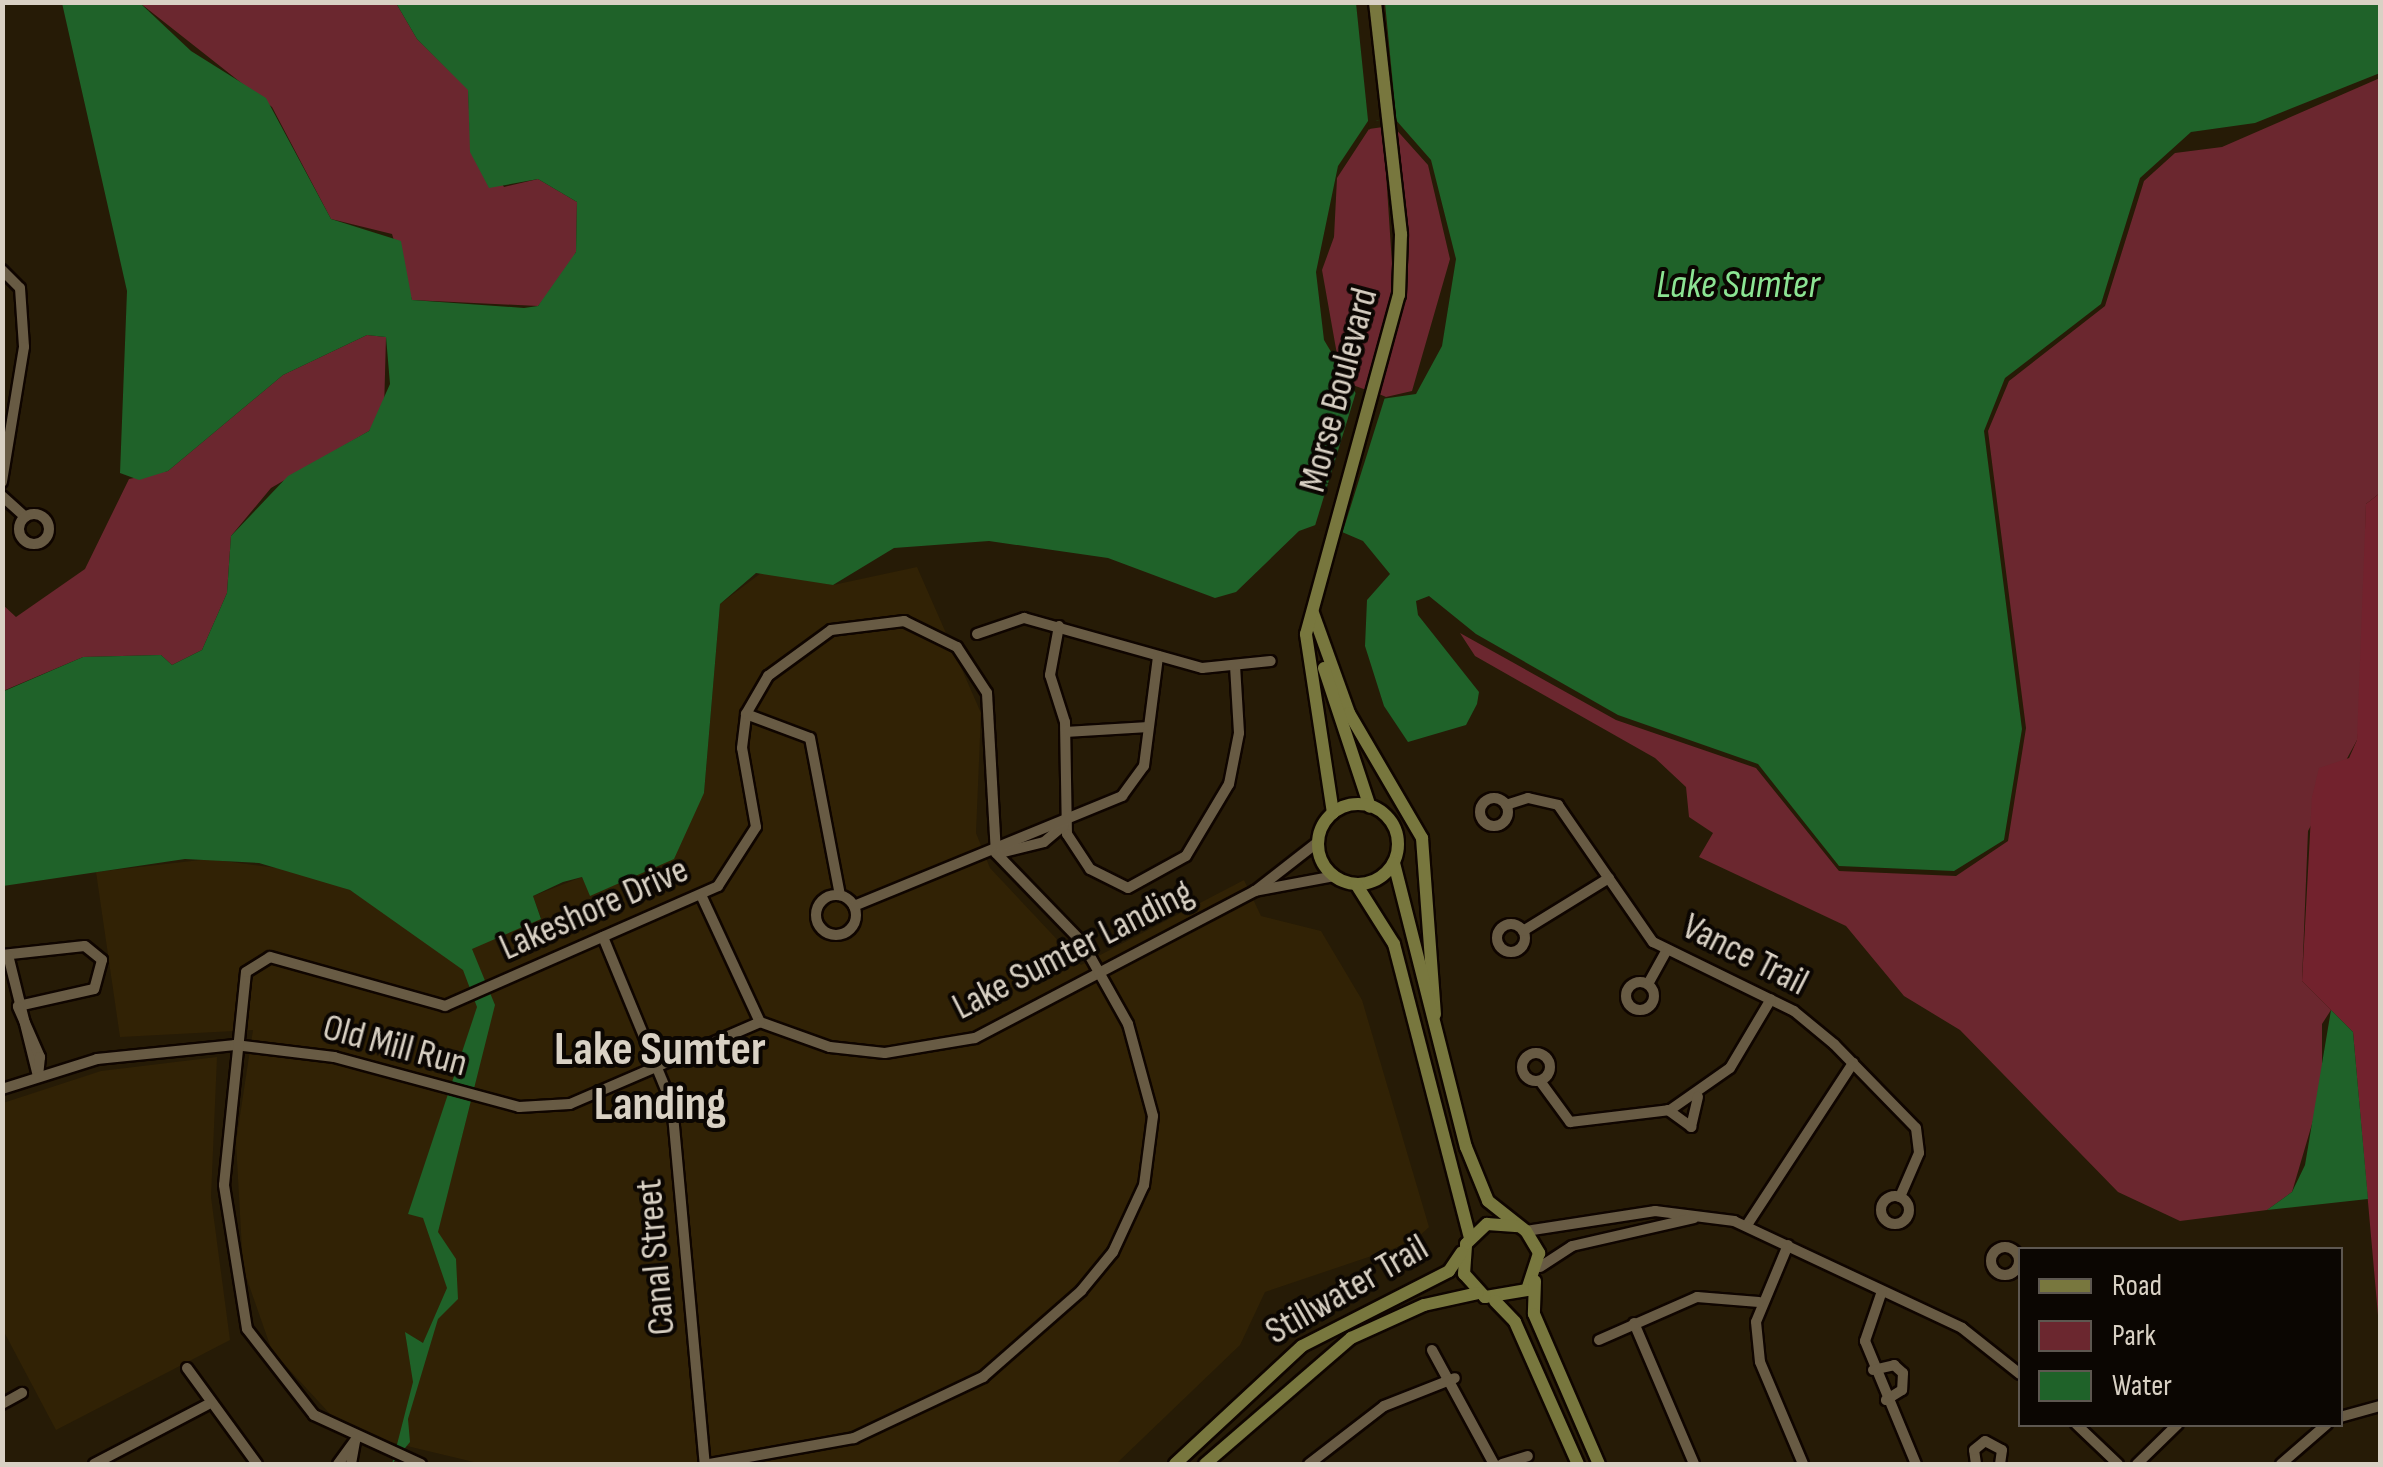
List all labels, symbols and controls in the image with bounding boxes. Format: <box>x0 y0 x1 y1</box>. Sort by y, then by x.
water label: Lake Sumter <box>1656 261 1820 309</box>
street label: Morse Boulevard <box>1290 283 1388 497</box>
street label: Lakeshore Drive <box>493 847 695 971</box>
street label: Lake Sumter Landing <box>945 870 1201 1030</box>
street label: Vance Trail <box>1675 904 1815 1006</box>
street label: Old Mill Run <box>318 1005 472 1087</box>
district label: Lake Sumter Landing <box>554 1020 766 1133</box>
street label: Canal Street <box>626 1177 686 1337</box>
street label: Stillwater Trail <box>1258 1225 1436 1355</box>
legend <box>2018 1247 2343 1427</box>
text: Road <box>2112 1268 2162 1304</box>
text: Park <box>2112 1318 2156 1354</box>
text: Water <box>2112 1368 2172 1404</box>

